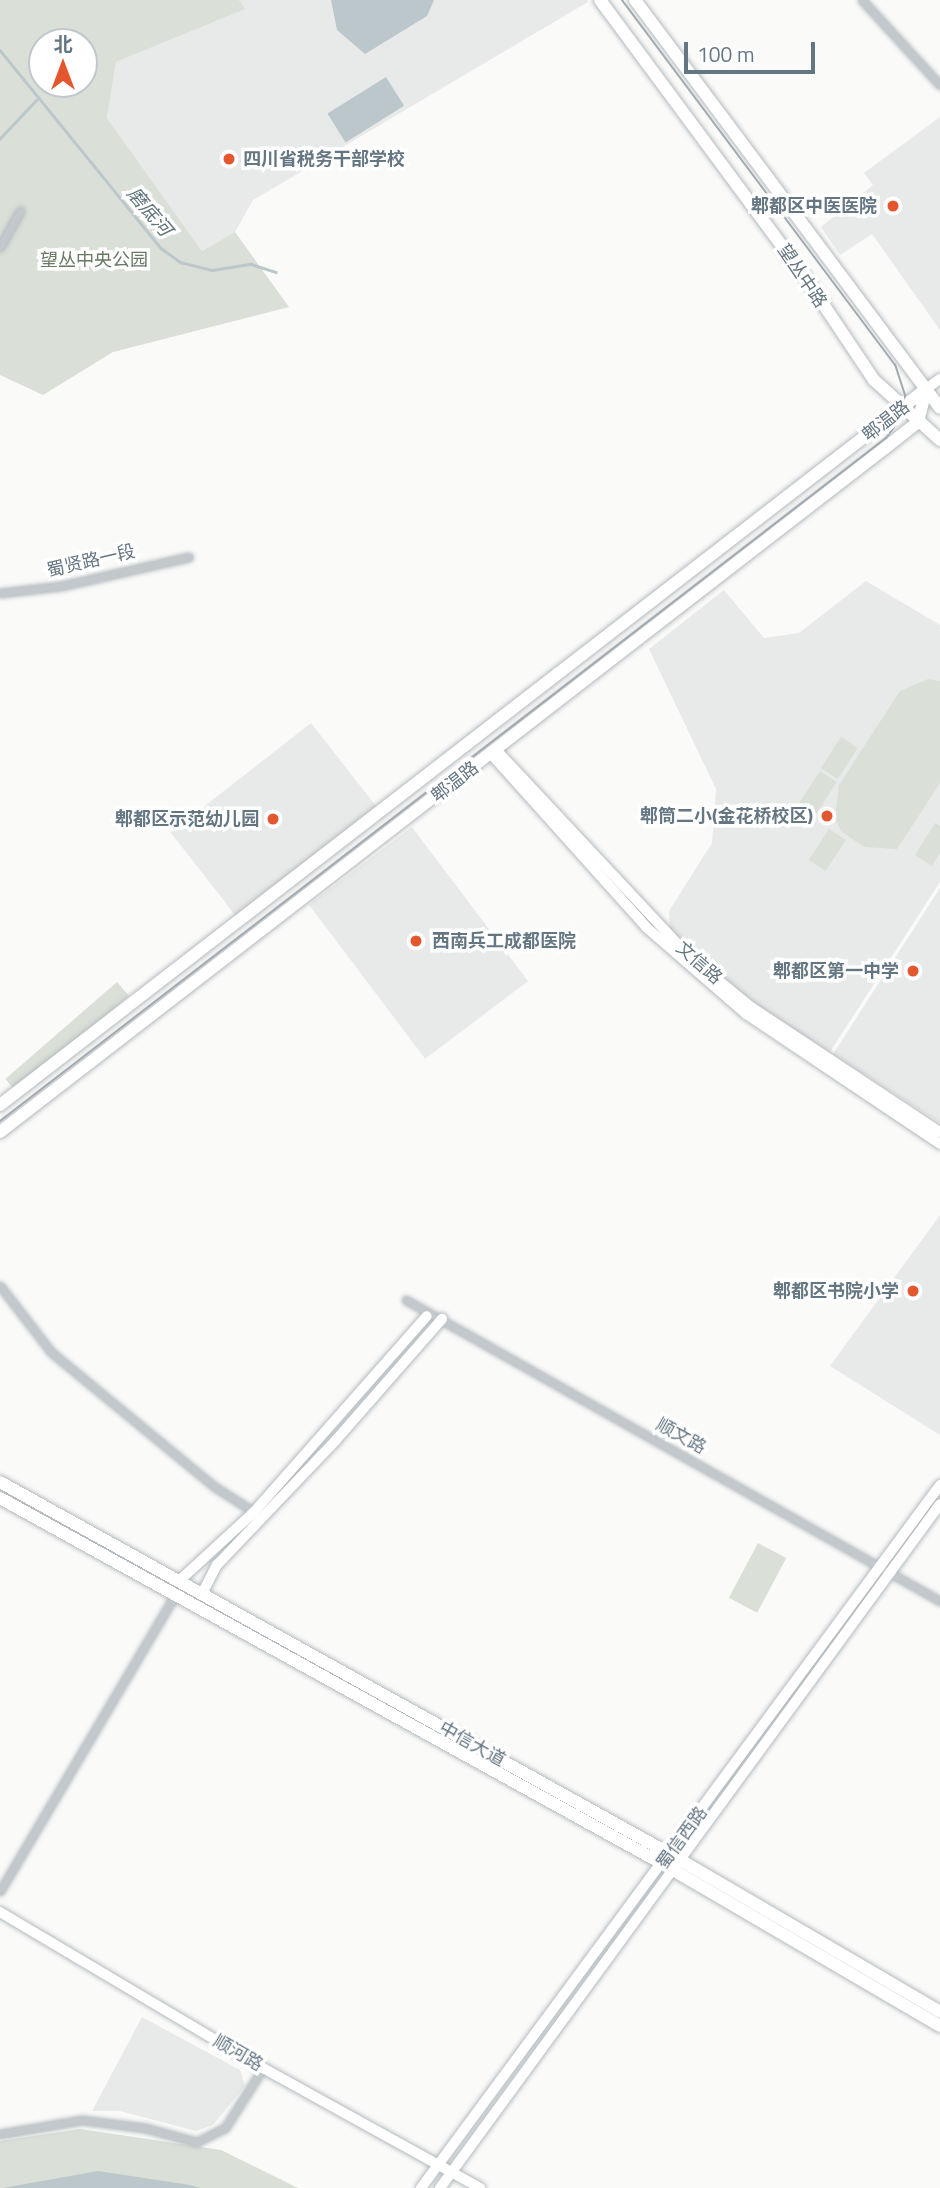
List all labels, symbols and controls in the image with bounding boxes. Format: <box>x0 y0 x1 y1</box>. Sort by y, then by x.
north arrow <box>28 28 98 98</box>
scale bar <box>688 28 819 72</box>
text: 北 <box>53 29 73 58</box>
text: 100 m <box>697 38 754 70</box>
place label: 四川省税务干部学校 <box>243 148 405 170</box>
marker: 四川省税务干部学校 <box>221 151 237 167</box>
water label: 磨底河 <box>123 182 177 240</box>
place label: 郫都区中医医院 <box>751 195 877 217</box>
marker: 郫都区中医医院 <box>883 196 903 216</box>
street label: 望丛中路 <box>773 240 831 312</box>
park label: 望丛中央公园 <box>40 249 148 271</box>
street label: 郫温路 <box>858 396 914 446</box>
street label: 蜀贤路一段 <box>45 540 137 582</box>
street label: 郫温路 <box>427 757 483 807</box>
place label: 郫筒二小(金花桥校区) <box>640 805 813 827</box>
place label: 郫都区示范幼儿园 <box>115 808 259 830</box>
marker: 郫筒二小(金花桥校区) <box>819 808 835 824</box>
marker: 郫都区示范幼儿园 <box>265 811 281 827</box>
place label: 西南兵工成都医院 <box>432 930 576 952</box>
marker: 西南兵工成都医院 <box>406 931 426 951</box>
street label: 文信路 <box>672 937 726 989</box>
place label: 郫都区第一中学 <box>773 960 899 982</box>
marker: 郫都区第一中学 <box>905 963 921 979</box>
place label: 郫都区书院小学 <box>773 1280 899 1302</box>
marker: 郫都区书院小学 <box>905 1283 921 1299</box>
street label: 顺文路 <box>652 1413 710 1459</box>
street label: 中信大道 <box>435 1717 509 1771</box>
street label: 蜀信西路 <box>652 1803 712 1873</box>
street label: 顺河路 <box>209 2030 267 2076</box>

